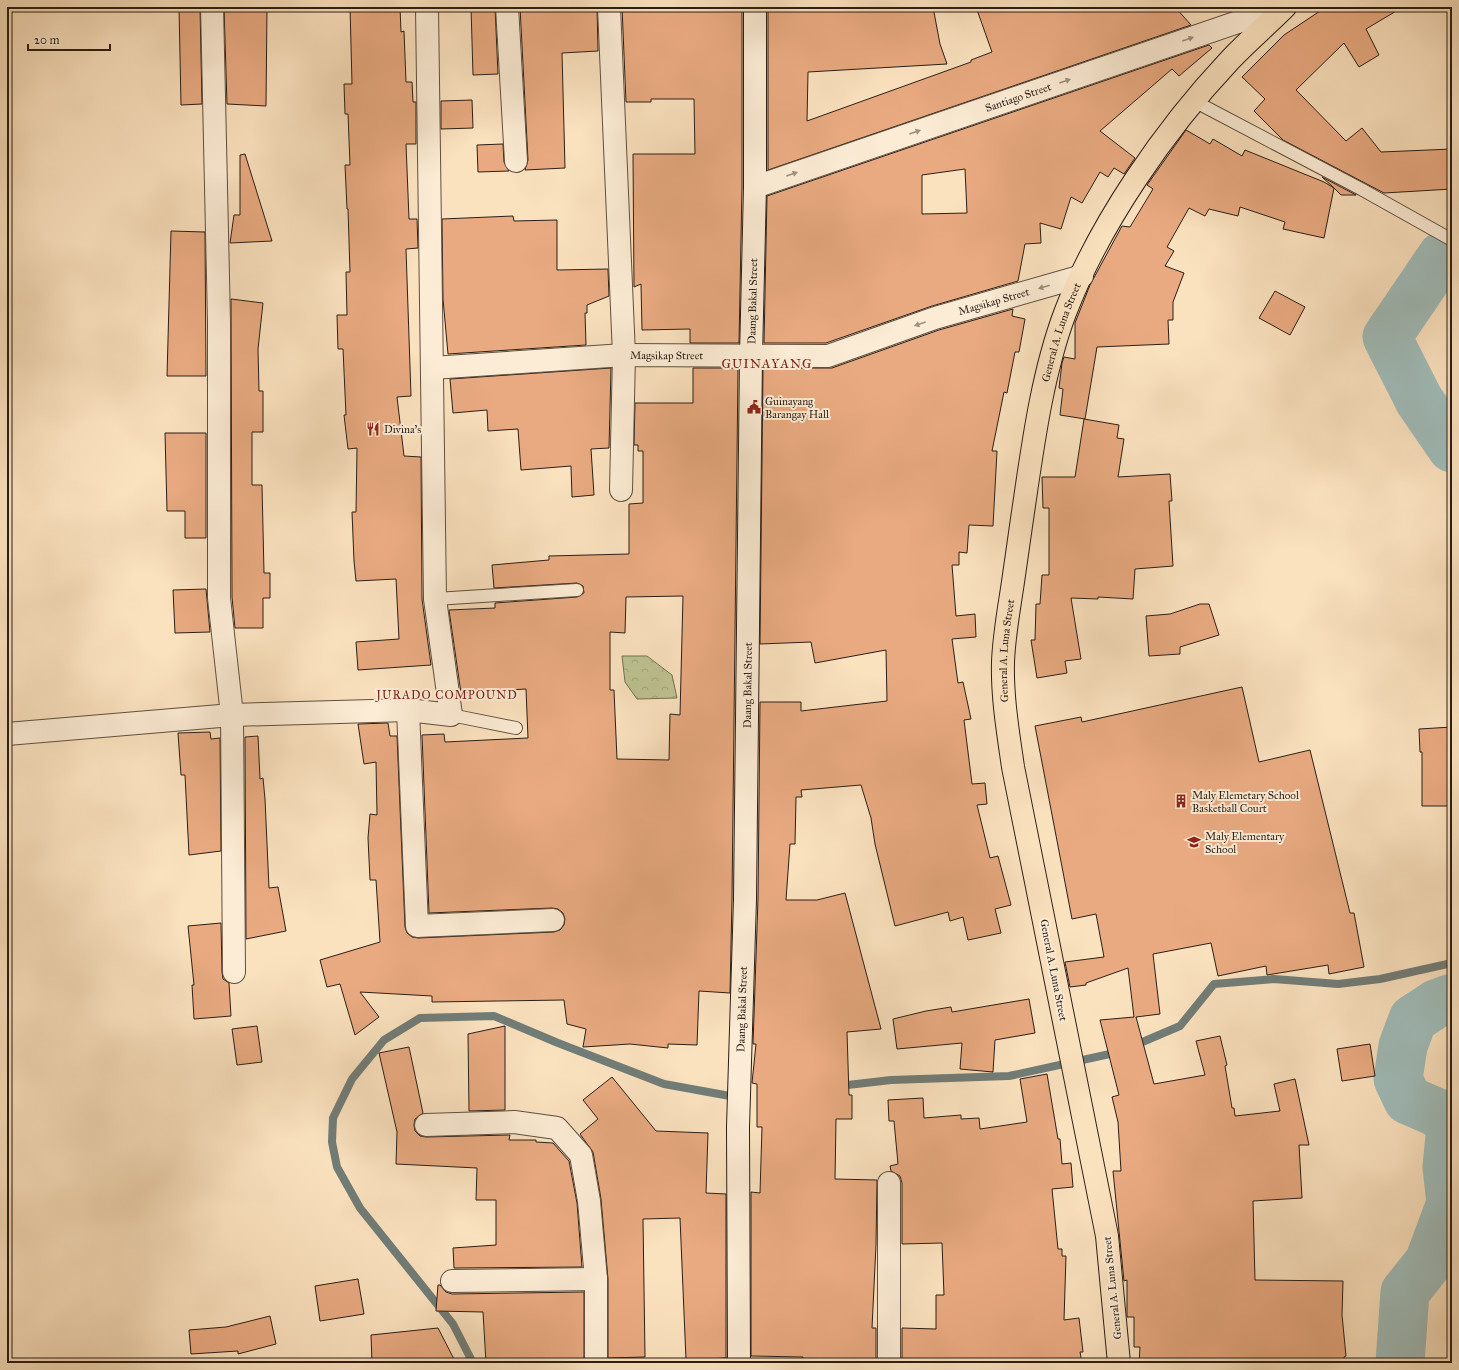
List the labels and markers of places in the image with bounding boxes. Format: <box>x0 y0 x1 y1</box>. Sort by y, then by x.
place label: Guinayang Barangay Hall <box>765 395 829 421</box>
public building icon: Guinayang Barangay Hall <box>746 399 762 415</box>
restaurant icon: Divina's <box>365 421 381 437</box>
place label: Divina's <box>384 423 421 436</box>
place label: Maly Elemetary School Basketball Court <box>1192 789 1299 815</box>
building icon: Maly Elemetary School Basketball Court <box>1173 793 1189 809</box>
place label: Maly Elementary School <box>1205 830 1285 856</box>
school or university icon: Maly Elementary School <box>1186 834 1202 850</box>

